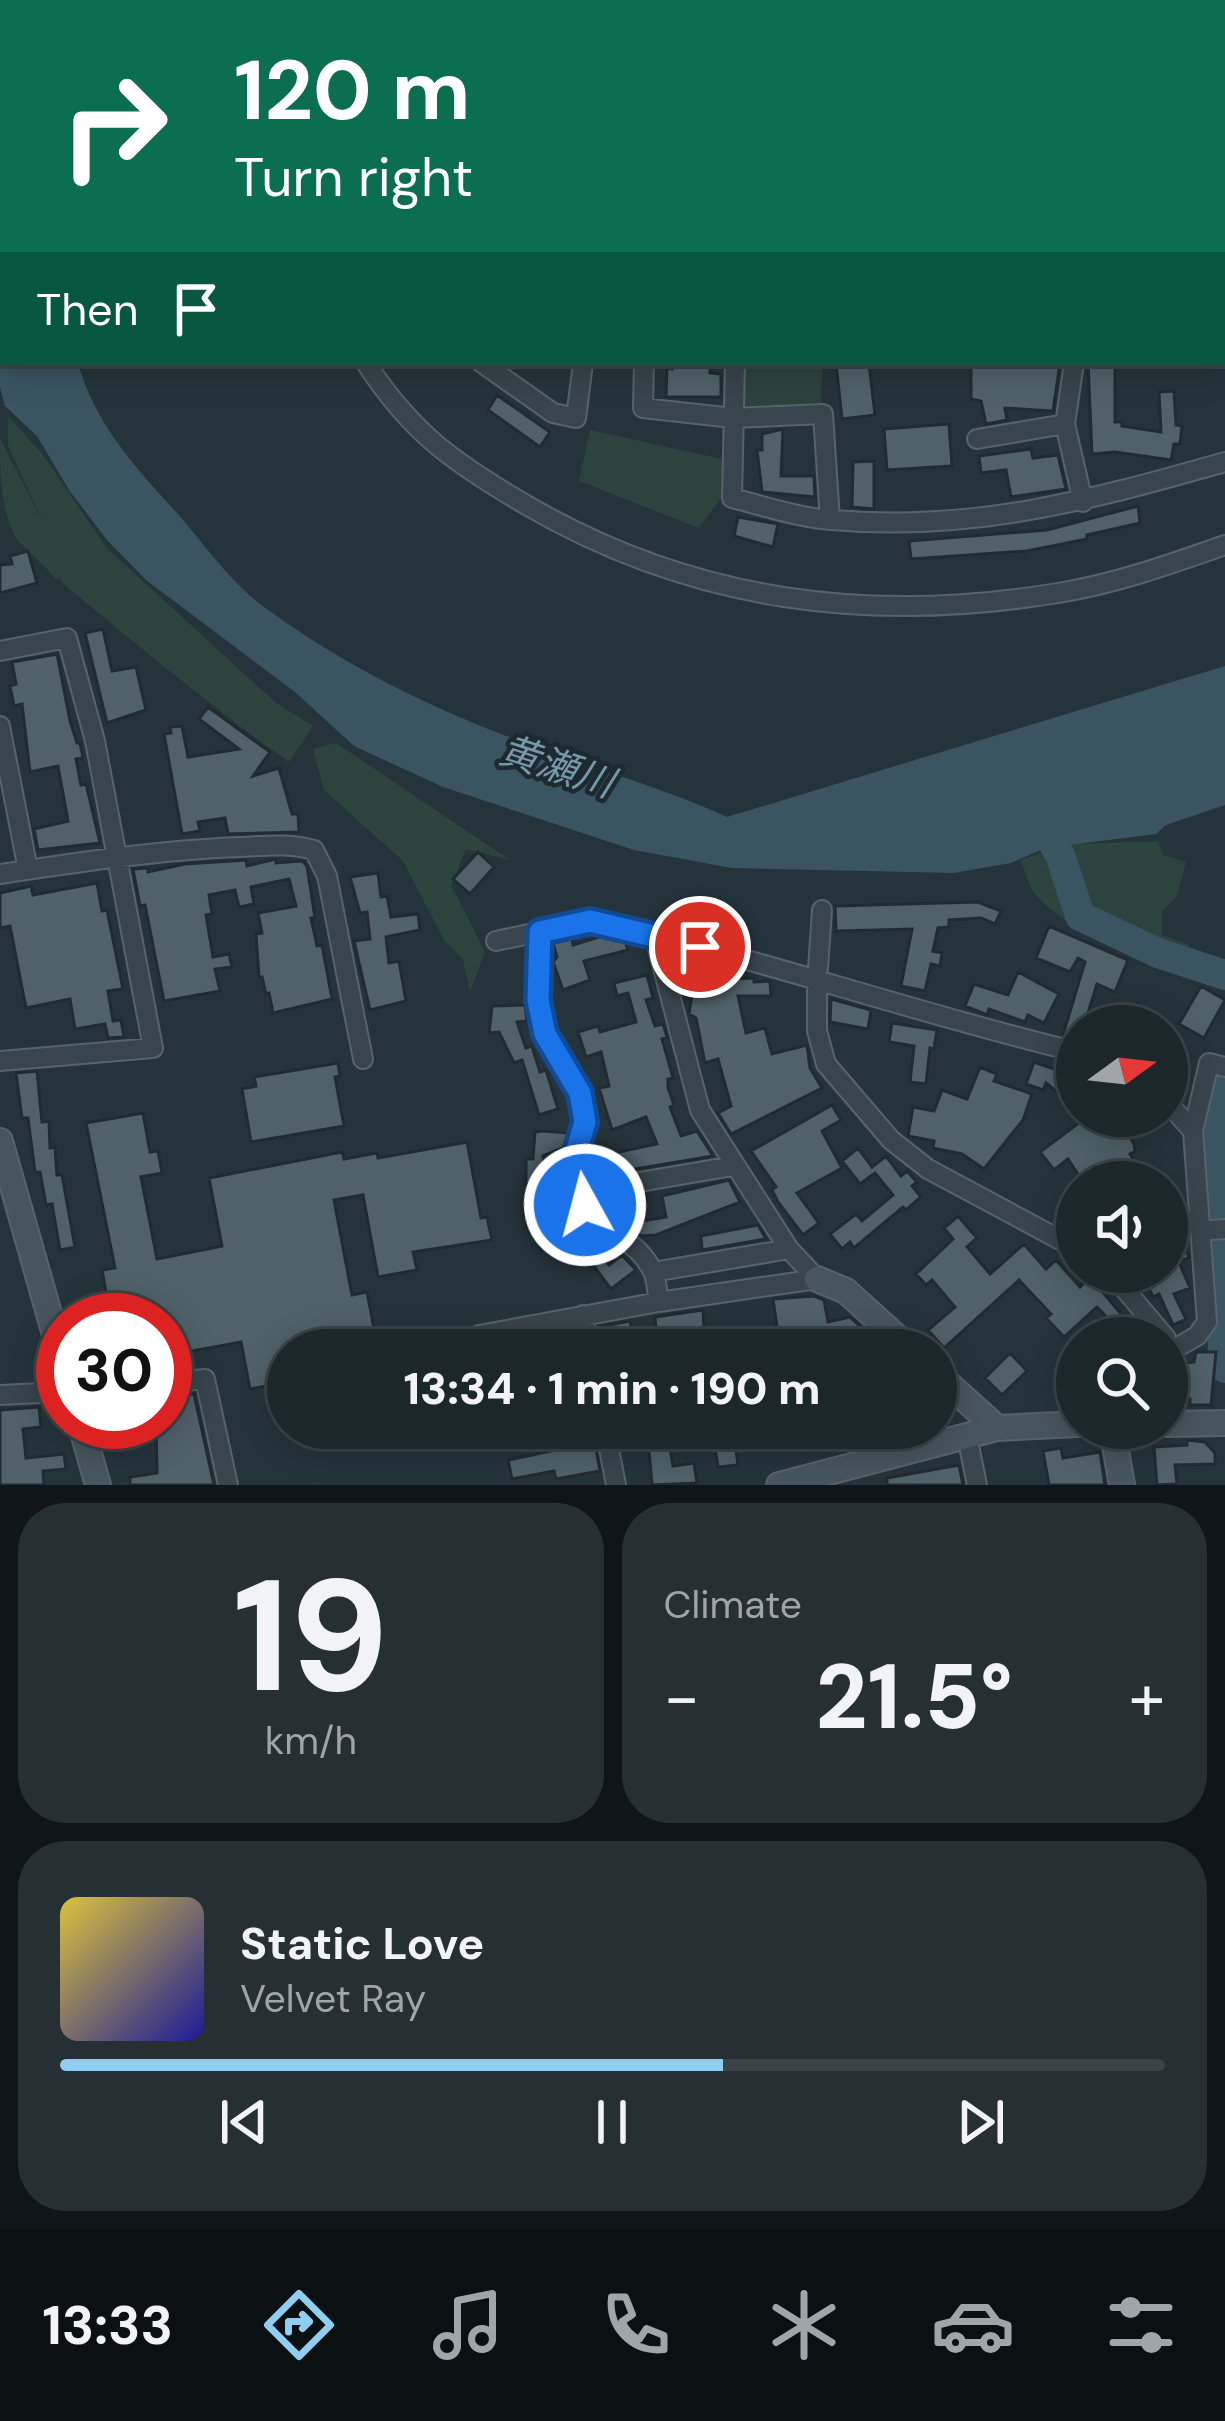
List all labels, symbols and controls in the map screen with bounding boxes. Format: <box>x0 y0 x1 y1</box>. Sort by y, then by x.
text: 120 m <box>234 36 471 145</box>
icon: right <box>36 48 192 204</box>
text: Turn right <box>234 142 473 213</box>
icon: arrive <box>163 276 229 342</box>
text: Then <box>36 280 139 339</box>
water label: 黄瀬川 <box>493 724 624 810</box>
pin <box>649 896 751 998</box>
icon: arrive <box>667 914 733 980</box>
north arrow <box>1056 1005 1188 1137</box>
map controls <box>1056 1005 1188 1449</box>
position arrow <box>522 1142 648 1268</box>
button: sound <box>1056 1161 1188 1293</box>
speed limit sign: 30 <box>36 1293 192 1449</box>
button: search <box>1056 1317 1188 1449</box>
text: 13:34 · 1 min · 190 m <box>403 1359 821 1418</box>
text: 19 <box>233 1535 389 1738</box>
text: Climate <box>664 1579 802 1630</box>
text: 21.5° <box>816 1639 1013 1756</box>
text: − <box>664 1655 700 1740</box>
text: + <box>1129 1655 1165 1740</box>
text: km/h <box>265 1715 357 1766</box>
text: Static Love <box>240 1914 484 1973</box>
text: Velvet Ray <box>240 1973 426 2024</box>
icon: previous <box>211 2089 277 2155</box>
icon: pause <box>579 2089 645 2155</box>
icon: next <box>948 2089 1014 2155</box>
icon: directions <box>257 2283 341 2367</box>
icon: music <box>426 2283 510 2367</box>
icon: phone <box>594 2283 678 2367</box>
icon: climate <box>762 2283 846 2367</box>
icon: car <box>931 2283 1015 2367</box>
icon: filters <box>1099 2283 1183 2367</box>
text: 13:33 <box>42 2290 173 2361</box>

